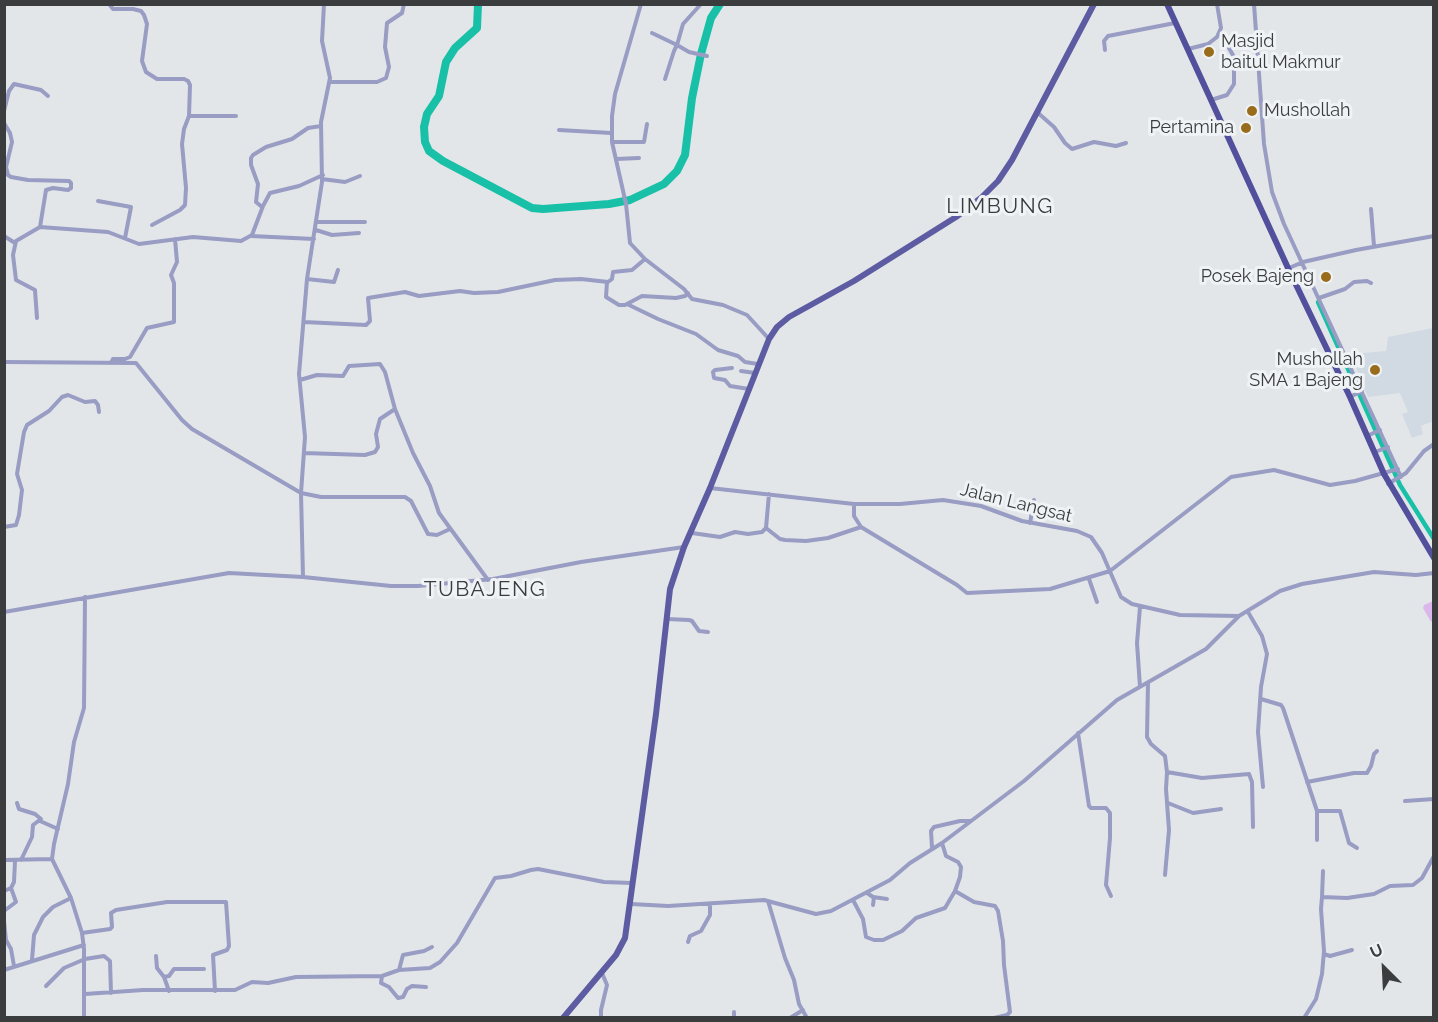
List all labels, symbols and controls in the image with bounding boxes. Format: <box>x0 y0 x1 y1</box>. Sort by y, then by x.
place label: Masjid baitul Makmur <box>1221 31 1341 74</box>
marker: Masjid baitul Makmur <box>1202 45 1216 59</box>
place label: Mushollah <box>1264 100 1350 122</box>
marker: Mushollah <box>1245 104 1259 118</box>
place label: Pertamina <box>1149 117 1234 139</box>
marker: Pertamina <box>1239 121 1253 135</box>
district label: LIMBUNG <box>946 194 1054 220</box>
place label: Posek Bajeng <box>1201 266 1314 288</box>
marker: Posek Bajeng <box>1319 270 1333 284</box>
place label: Mushollah SMA 1 Bajeng <box>1249 349 1363 392</box>
marker: Mushollah SMA 1 Bajeng <box>1368 363 1382 377</box>
street label: Jalan Langsat <box>958 479 1074 527</box>
district label: TUBAJENG <box>424 577 546 603</box>
north arrow <box>1354 938 1414 998</box>
text: U <box>1367 940 1386 962</box>

